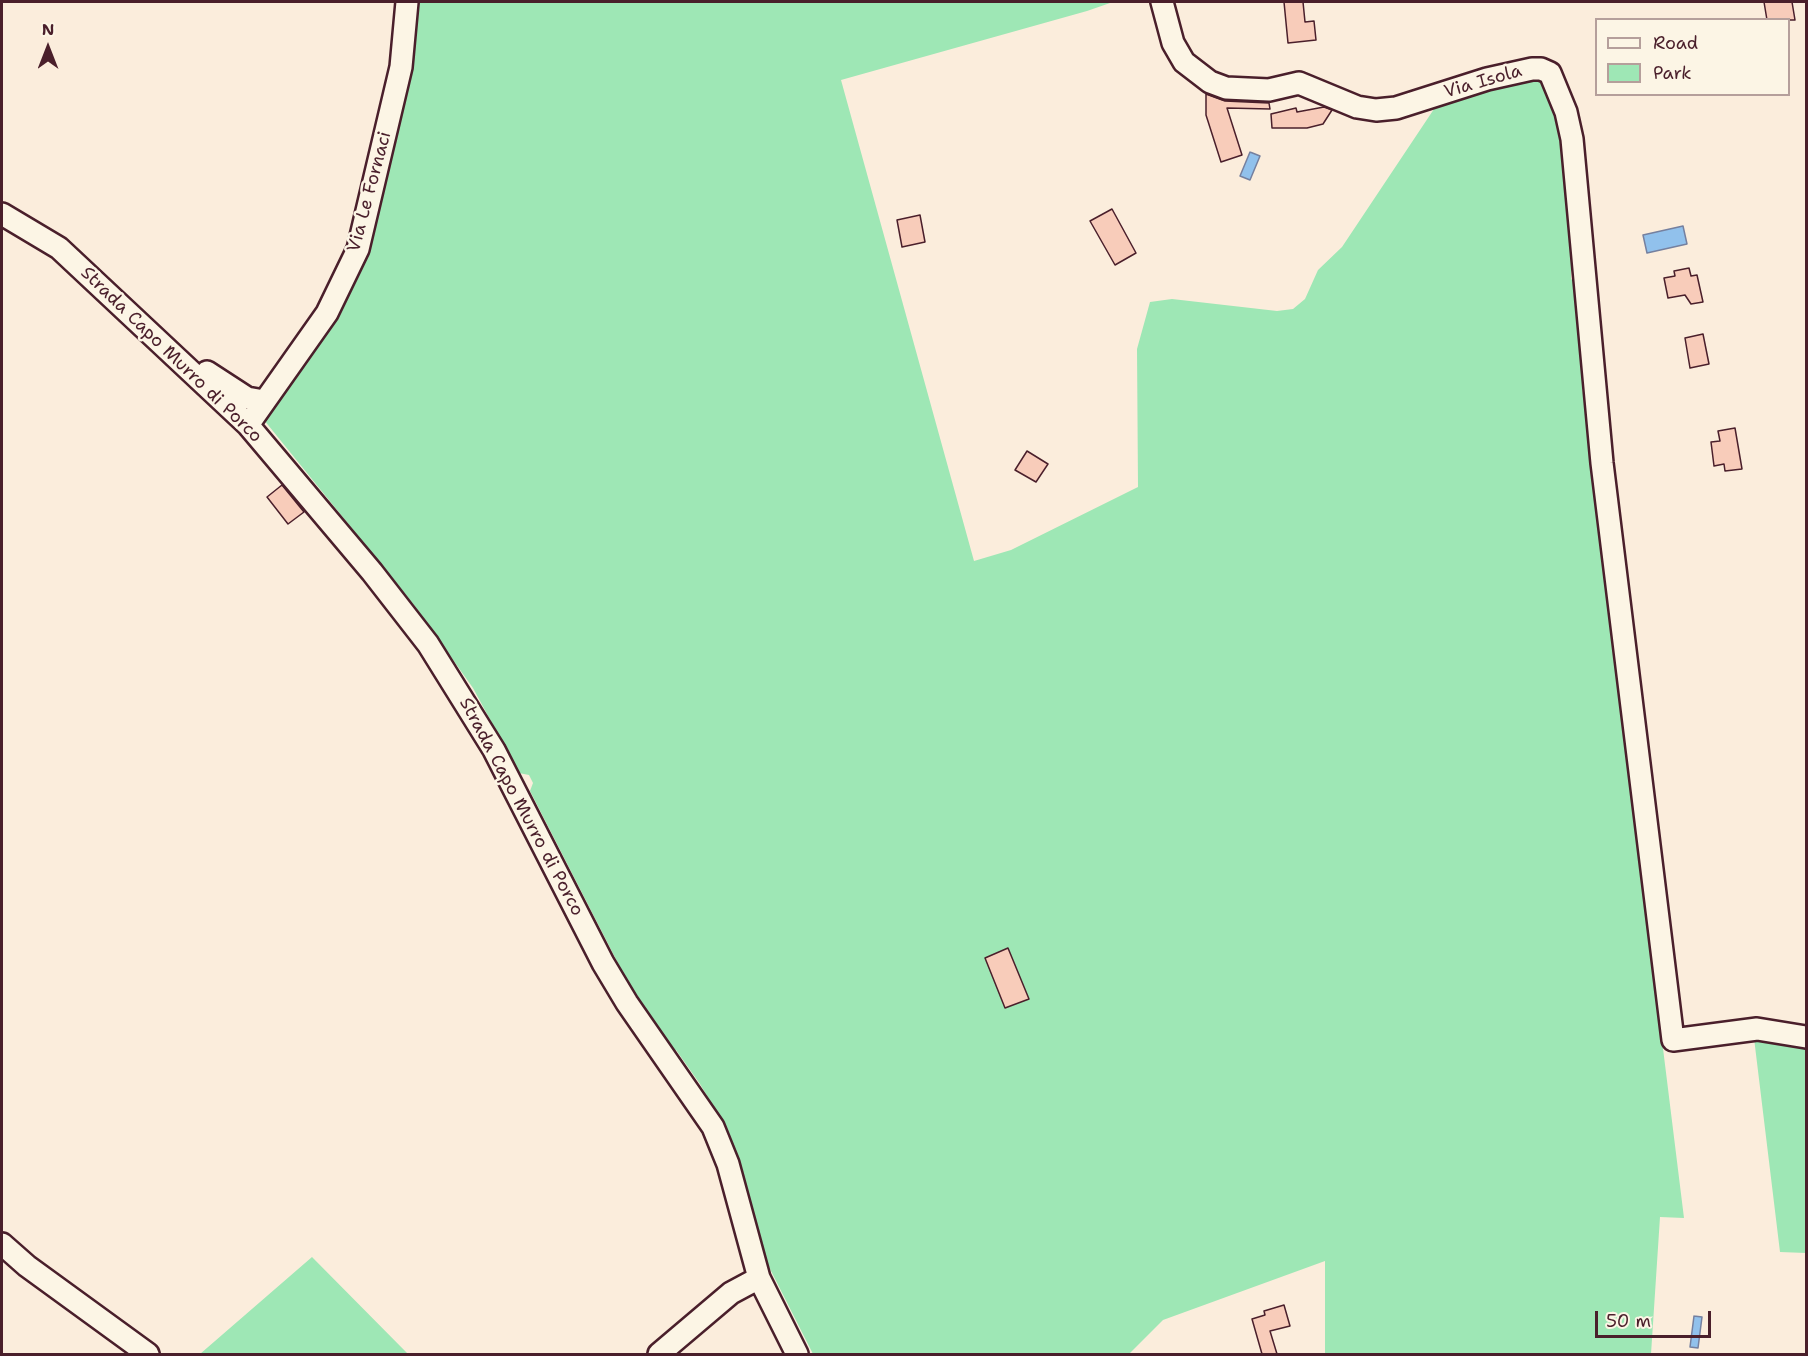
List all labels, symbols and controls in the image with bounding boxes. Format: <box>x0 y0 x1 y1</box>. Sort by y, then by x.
north arrow <box>18 18 78 78</box>
legend <box>1595 18 1790 96</box>
text: N <box>42 19 54 40</box>
text: Road <box>1653 31 1698 55</box>
street label: Via Isola <box>1442 61 1524 103</box>
text: Park <box>1653 61 1692 85</box>
street label: Via Le Fornaci <box>344 129 396 255</box>
street label: Strada Capo Murro di Porco <box>76 263 266 447</box>
street label: Strada Capo Murro di Porco <box>454 694 588 920</box>
scale bar <box>1598 1299 1714 1337</box>
text: 50 m <box>1606 1309 1651 1333</box>

